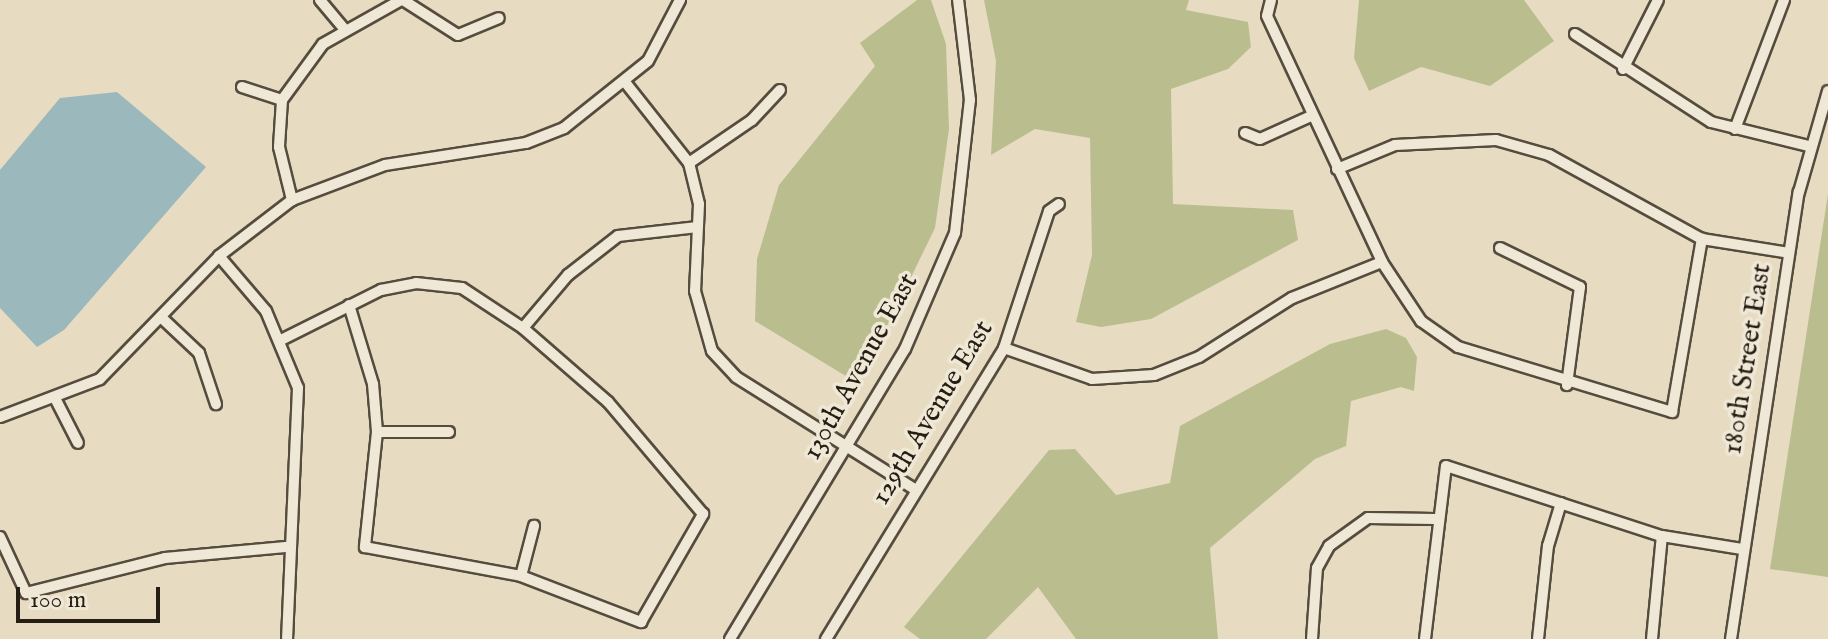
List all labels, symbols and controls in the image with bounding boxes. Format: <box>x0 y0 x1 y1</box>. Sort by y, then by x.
street label: 180th Street East <box>1716 261 1780 457</box>
street label: 130th Avenue East <box>796 268 926 466</box>
street label: 129th Avenue East <box>865 315 1001 511</box>
scale bar <box>20 571 164 621</box>
text: 100 m <box>30 585 86 616</box>

